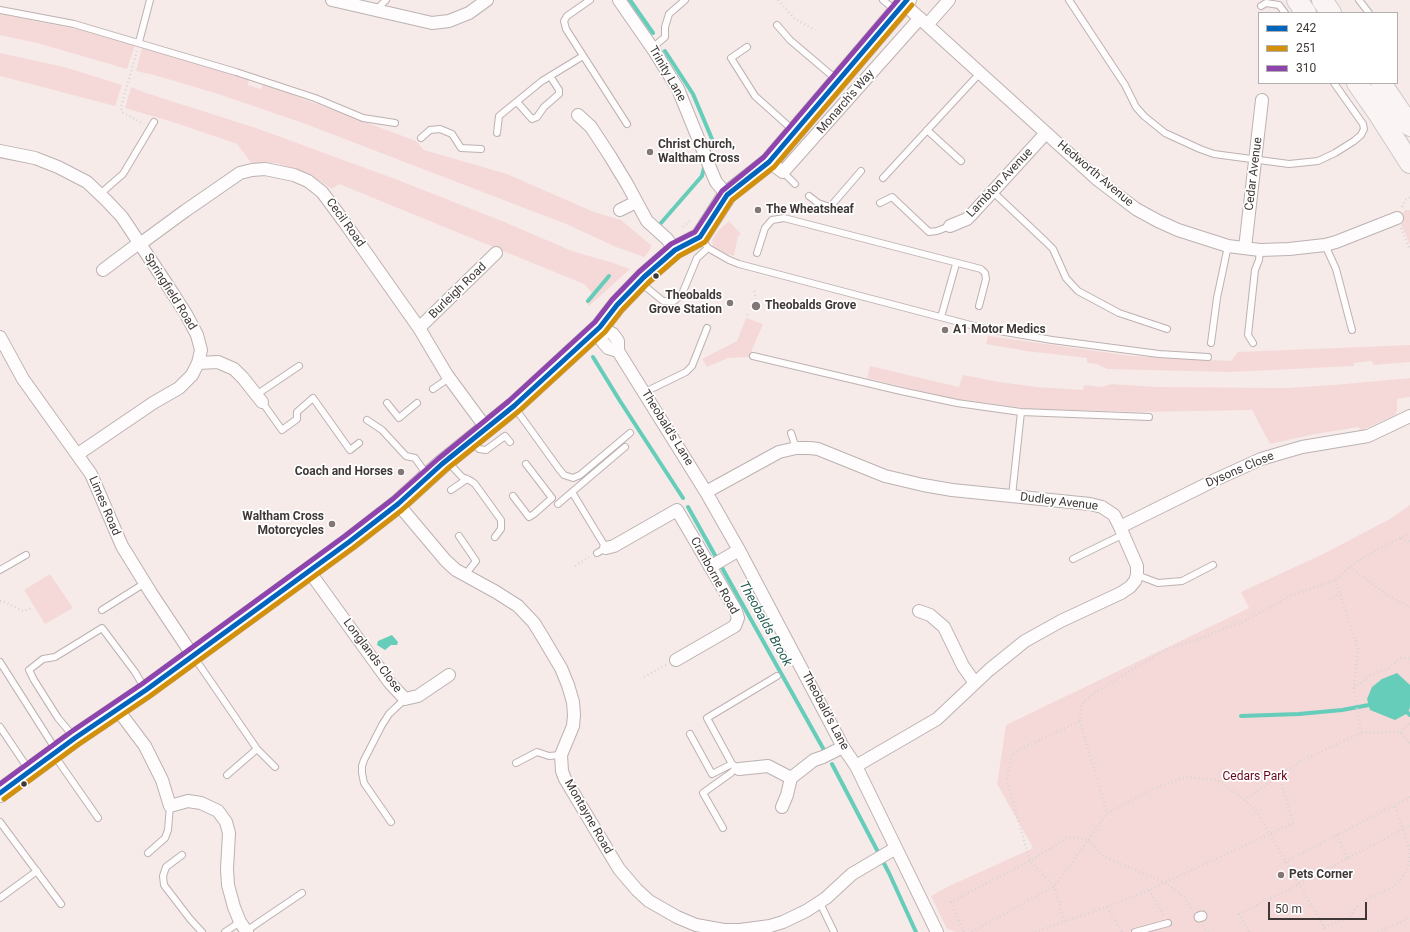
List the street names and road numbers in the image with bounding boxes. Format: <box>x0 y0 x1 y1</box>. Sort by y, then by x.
street label: Trinity Lane <box>645 44 689 104</box>
street label: Monarch's Way <box>814 67 878 137</box>
street label: Cedar Avenue <box>1242 137 1266 211</box>
street label: Hedworth Avenue <box>1054 138 1136 210</box>
street label: Lambton Avenue <box>964 145 1036 221</box>
street label: Cecil Road <box>322 196 368 250</box>
street label: Springfield Road <box>141 251 199 333</box>
street label: Burleigh Road <box>426 260 490 322</box>
street label: Theobald's Lane <box>638 387 696 469</box>
street label: Dysons Close <box>1204 449 1276 491</box>
street label: Limes Road <box>85 474 123 538</box>
street label: Dudley Avenue <box>1019 490 1099 514</box>
street label: Cranborne Road <box>687 535 741 617</box>
street label: Longlands Close <box>340 616 404 696</box>
street label: Theobald's Lane <box>798 669 852 753</box>
street label: Montayne Road <box>561 777 615 857</box>

